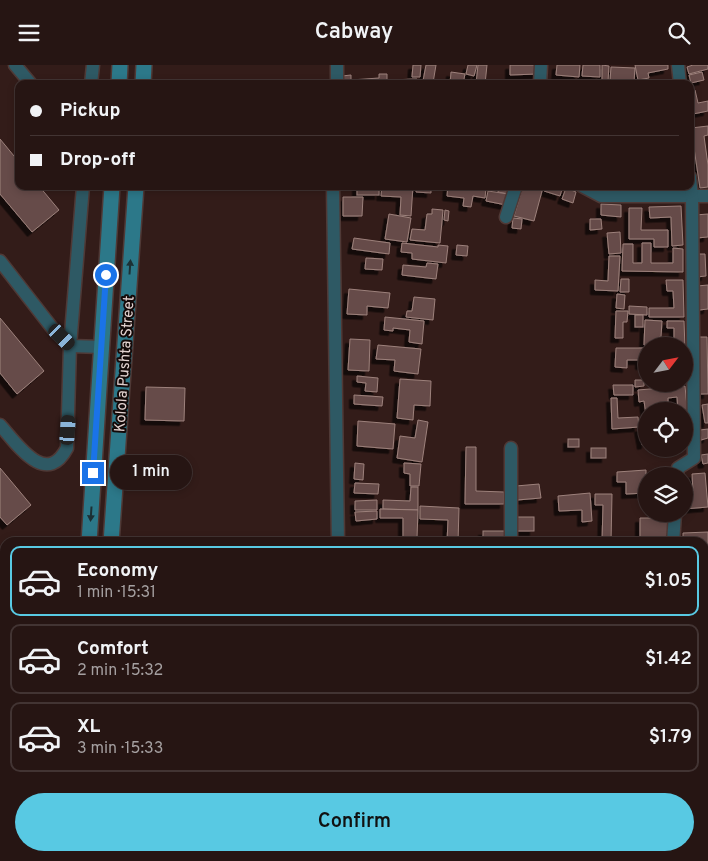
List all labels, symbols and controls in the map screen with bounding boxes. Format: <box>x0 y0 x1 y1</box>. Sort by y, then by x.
icon: menu <box>15 19 43 47</box>
text: Cabway <box>315 19 393 46</box>
icon: search <box>665 19 693 47</box>
text: Pickup <box>60 99 120 123</box>
text: Drop-off <box>60 148 135 172</box>
one-way arrow <box>127 259 135 275</box>
route start <box>95 264 117 286</box>
street label: Kolola Pushta Street <box>111 295 140 433</box>
car <box>46 321 77 353</box>
north arrow <box>638 337 692 393</box>
map controls <box>638 337 693 522</box>
button: locate <box>638 402 693 457</box>
car <box>59 415 76 445</box>
callout: 1 min <box>110 455 193 491</box>
route end <box>82 462 104 484</box>
text: 1 min <box>132 462 170 482</box>
button: layers <box>638 467 693 522</box>
one-way arrow <box>86 507 94 523</box>
icon: car <box>17 559 62 604</box>
text: Economy <box>77 559 158 583</box>
text: $1.05 <box>645 569 692 593</box>
text: 1 min · 15:31 <box>77 583 156 603</box>
icon: car <box>17 637 62 682</box>
text: Comfort <box>77 637 149 661</box>
text: $1.42 <box>645 647 692 671</box>
text: 2 min · 15:32 <box>77 661 163 681</box>
icon: car <box>17 715 62 760</box>
text: XL <box>77 715 100 739</box>
text: $1.79 <box>649 725 692 749</box>
text: 3 min · 15:33 <box>77 739 163 759</box>
button: Confirm <box>15 793 694 851</box>

